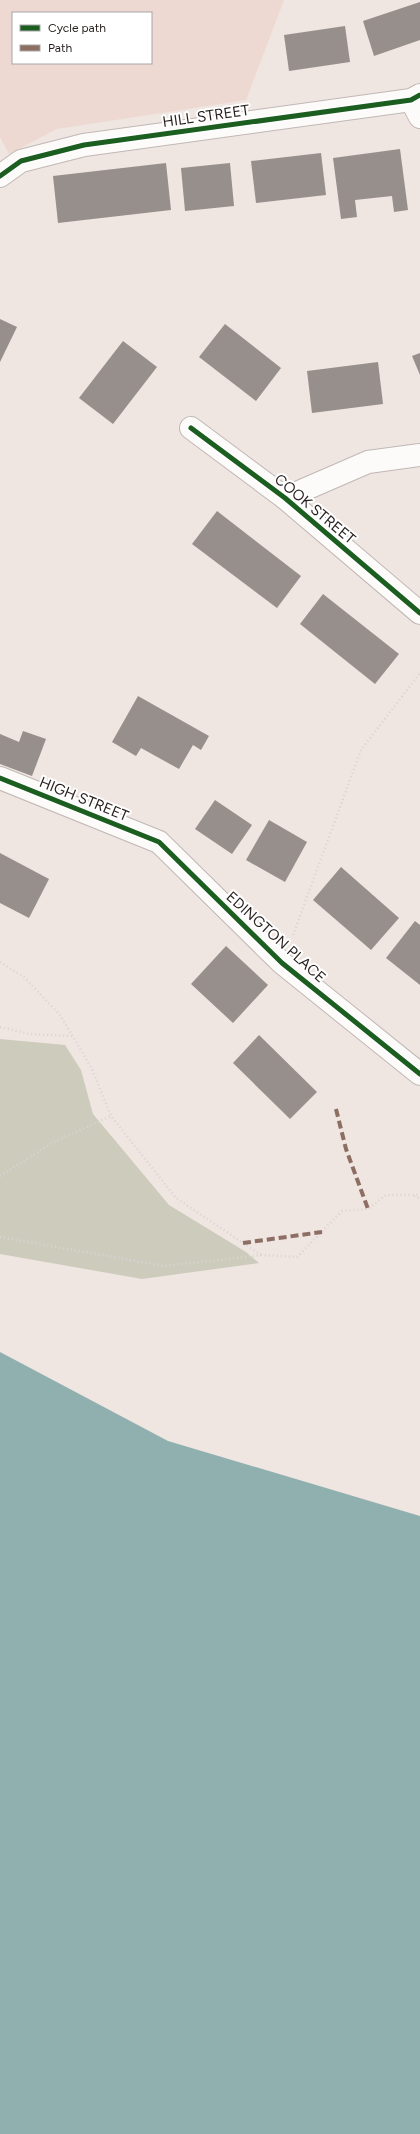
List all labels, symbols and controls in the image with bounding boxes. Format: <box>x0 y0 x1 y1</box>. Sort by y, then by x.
legend <box>12 12 152 64</box>
text: Cycle path <box>48 21 106 35</box>
text: Path <box>48 41 72 55</box>
street label: HILL STREET <box>161 101 251 131</box>
street label: COOK STREET <box>271 470 360 548</box>
street label: HIGH STREET <box>37 773 132 825</box>
street label: EDINGTON PLACE <box>223 888 329 986</box>

